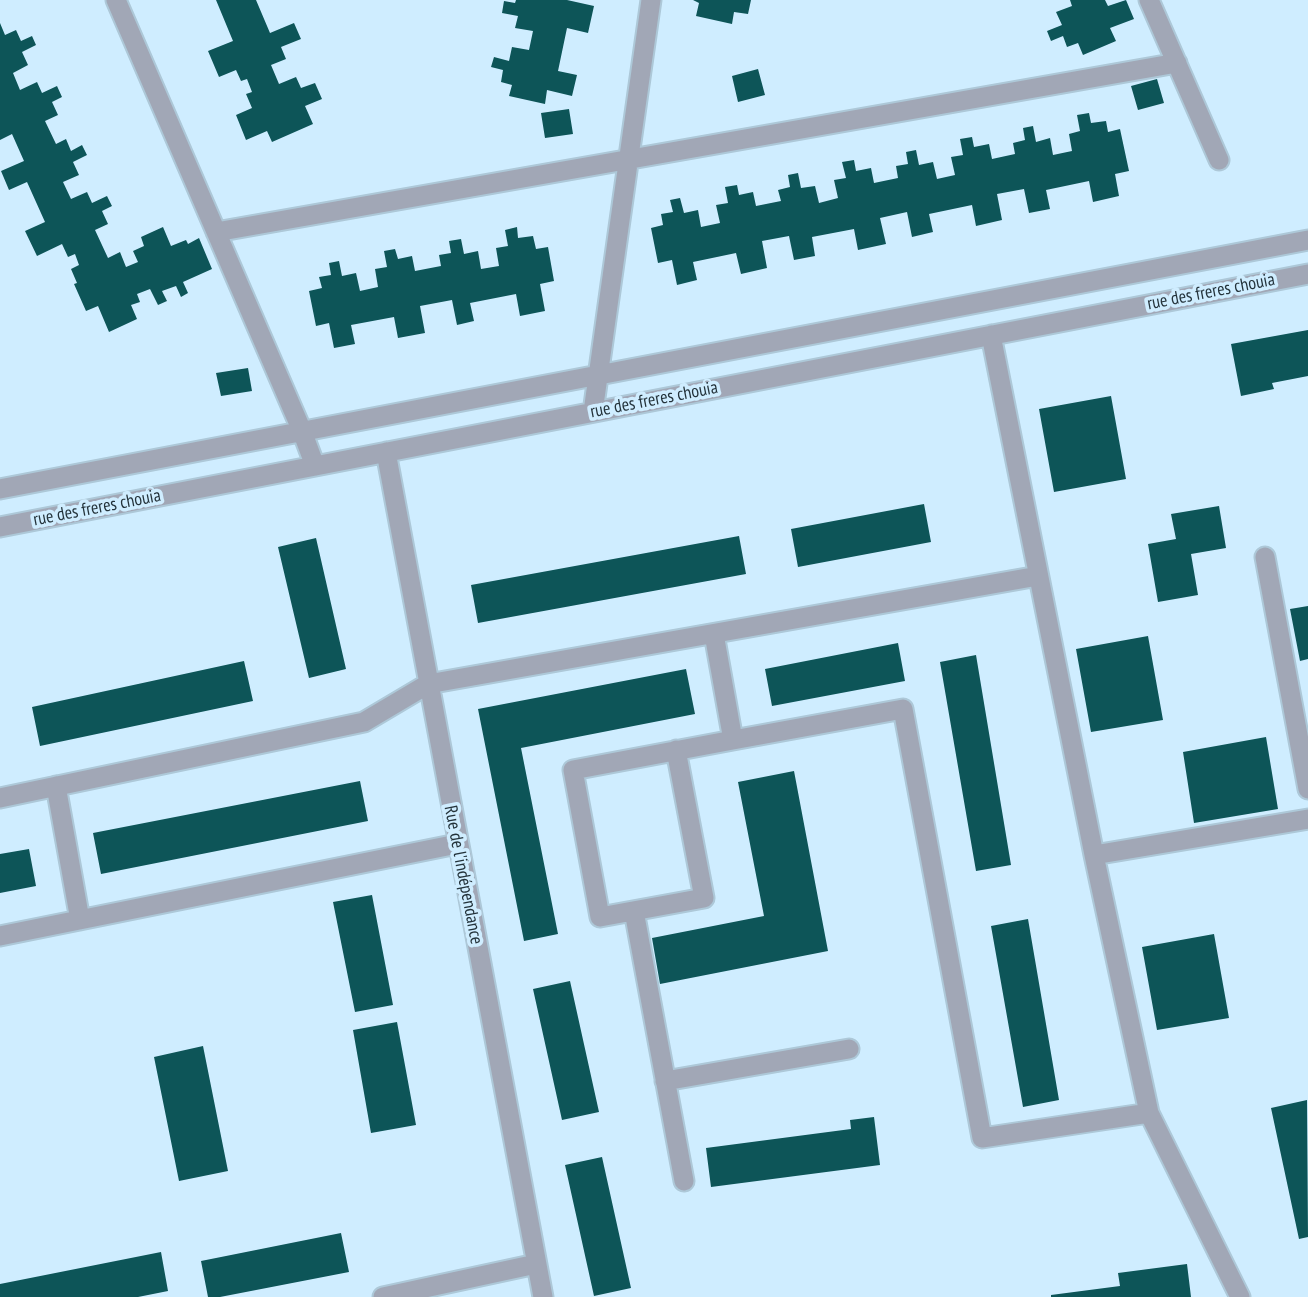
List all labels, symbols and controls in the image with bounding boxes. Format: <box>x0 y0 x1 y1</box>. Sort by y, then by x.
street label: rue des freres chouia <box>1145 269 1277 315</box>
street label: rue des freres chouia <box>588 377 720 423</box>
street label: rue des freres chouia <box>31 485 163 531</box>
street label: Rue de l'indépendance <box>439 804 487 946</box>

